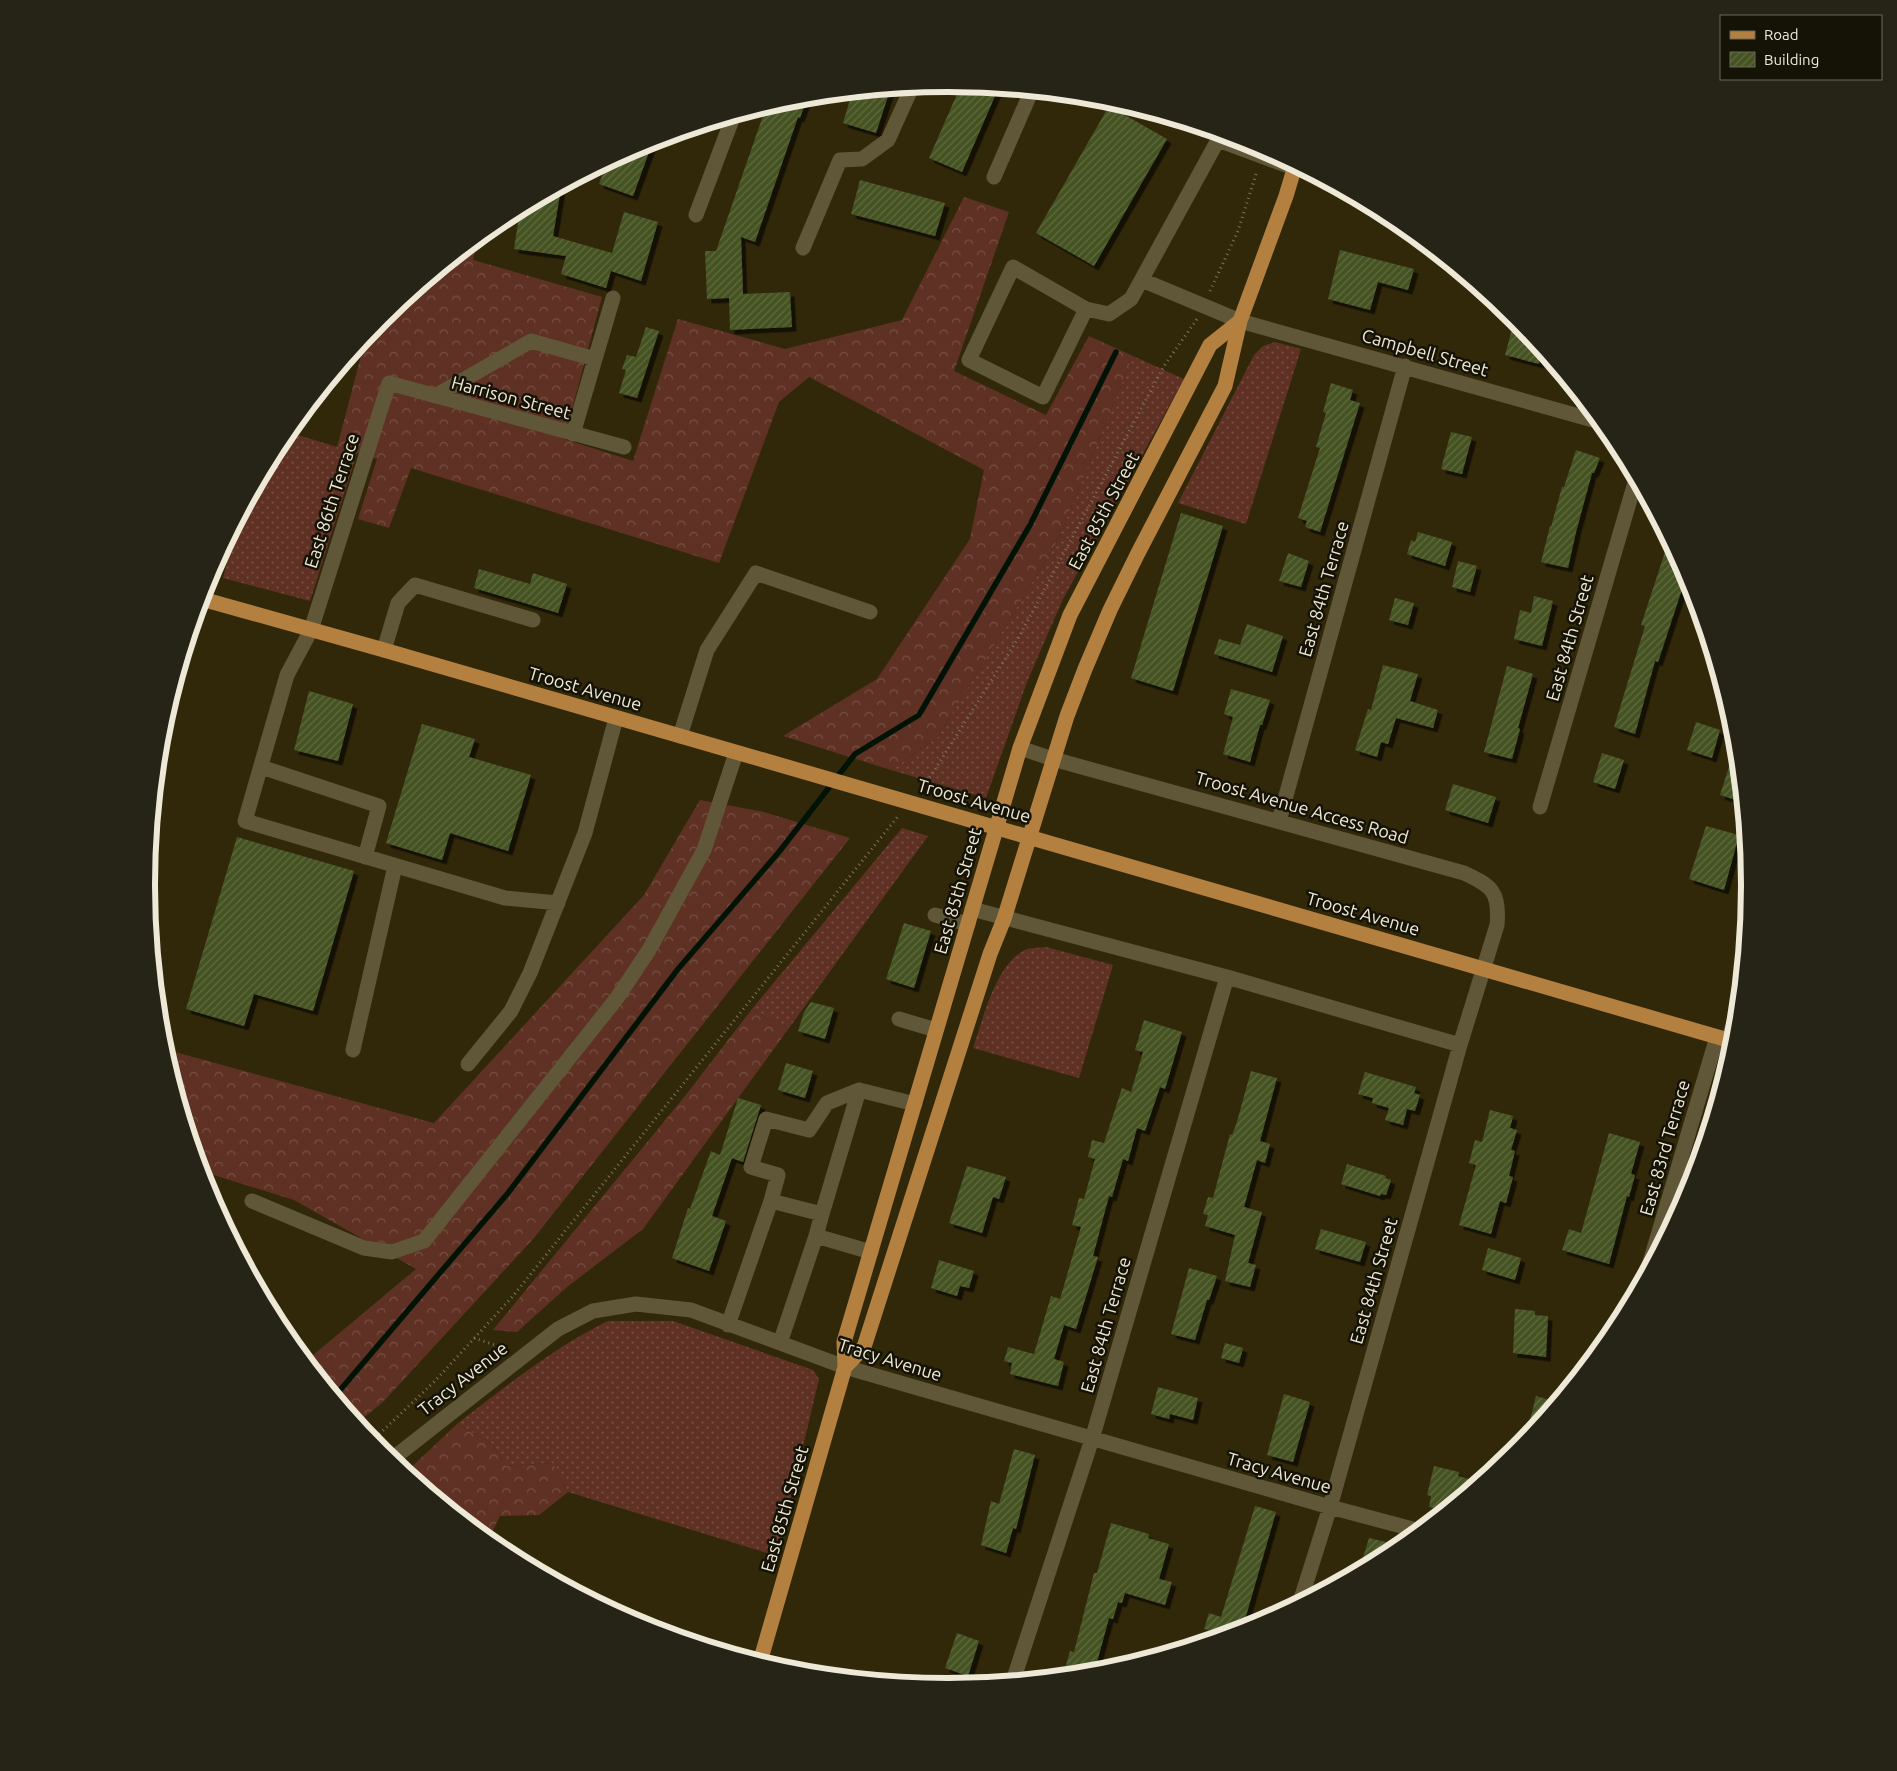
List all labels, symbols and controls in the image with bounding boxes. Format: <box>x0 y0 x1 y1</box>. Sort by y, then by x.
legend <box>1720 15 1882 80</box>
text: Road <box>1764 26 1799 43</box>
text: Building <box>1764 51 1819 68</box>
street label: Campbell Street <box>1360 324 1491 380</box>
street label: Harrison Street <box>449 371 573 423</box>
street label: East 86th Terrace <box>300 431 362 571</box>
street label: East 85th Street <box>1064 448 1143 573</box>
street label: East 84th Terrace <box>1294 519 1352 659</box>
street label: East 84th Street <box>1541 572 1597 703</box>
street label: Troost Avenue <box>526 662 644 714</box>
street label: Troost Avenue Access Road <box>1194 767 1411 847</box>
street label: Troost Avenue <box>915 774 1033 826</box>
street label: East 85th Street <box>929 825 985 956</box>
street label: Troost Avenue <box>1304 887 1422 939</box>
street label: East 83rd Terrace <box>1635 1078 1693 1218</box>
street label: East 84th Street <box>1345 1215 1401 1346</box>
street label: East 84th Terrace <box>1076 1255 1134 1395</box>
street label: Tracy Avenue <box>836 1334 945 1384</box>
street label: Tracy Avenue <box>414 1337 511 1419</box>
street label: East 85th Street <box>756 1443 812 1574</box>
street label: Tracy Avenue <box>1225 1448 1334 1496</box>

